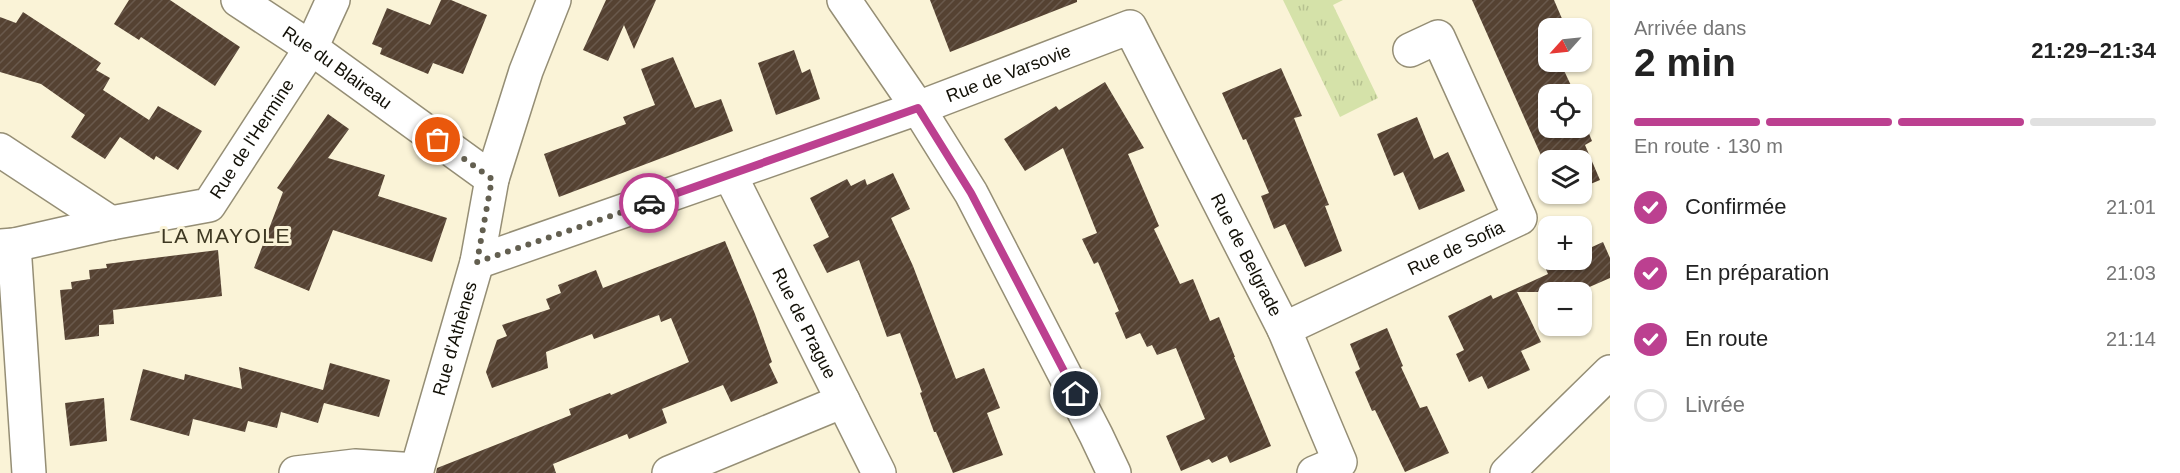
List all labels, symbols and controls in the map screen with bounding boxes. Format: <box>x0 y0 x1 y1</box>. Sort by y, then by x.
text: Arrivée dans <box>1634 17 1746 39</box>
north arrow <box>1538 18 1592 72</box>
map controls <box>1538 18 1592 336</box>
street label: Rue du Blaireau <box>279 22 396 113</box>
text: 21:29–21:34 <box>2031 38 2156 63</box>
street label: Rue de Varsovie <box>943 41 1074 106</box>
text: 2 min <box>1634 41 1736 84</box>
street label: Rue de l'Hermine <box>206 75 298 202</box>
button: locate <box>1538 84 1592 138</box>
pin <box>412 114 463 165</box>
icon: bag <box>421 123 454 156</box>
text: En route · 130 m <box>1634 135 1783 157</box>
button: layers <box>1538 150 1592 204</box>
courier <box>619 173 679 233</box>
icon: car <box>633 187 666 220</box>
street label: Rue de Belgrade <box>1207 190 1286 320</box>
icon: check <box>1634 191 1667 224</box>
text: Confirmée <box>1685 194 1786 219</box>
text: 21:01 <box>2106 196 2156 218</box>
button: + <box>1538 216 1592 270</box>
street label: Rue de Sofia <box>1405 217 1508 279</box>
district label: LA MAYOLE <box>161 224 291 247</box>
icon: check <box>1634 257 1667 290</box>
text: En préparation <box>1685 260 1829 285</box>
text: 21:03 <box>2106 262 2156 284</box>
street label: Rue de Prague <box>768 265 840 382</box>
street label: Rue d'Athènes <box>429 279 481 398</box>
button: − <box>1538 282 1592 336</box>
icon: check <box>1634 323 1667 356</box>
text: En route <box>1685 326 1768 351</box>
text: 21:14 <box>2106 328 2156 350</box>
pin <box>1050 368 1101 419</box>
icon: home <box>1059 377 1092 410</box>
text: Livrée <box>1685 392 1745 417</box>

